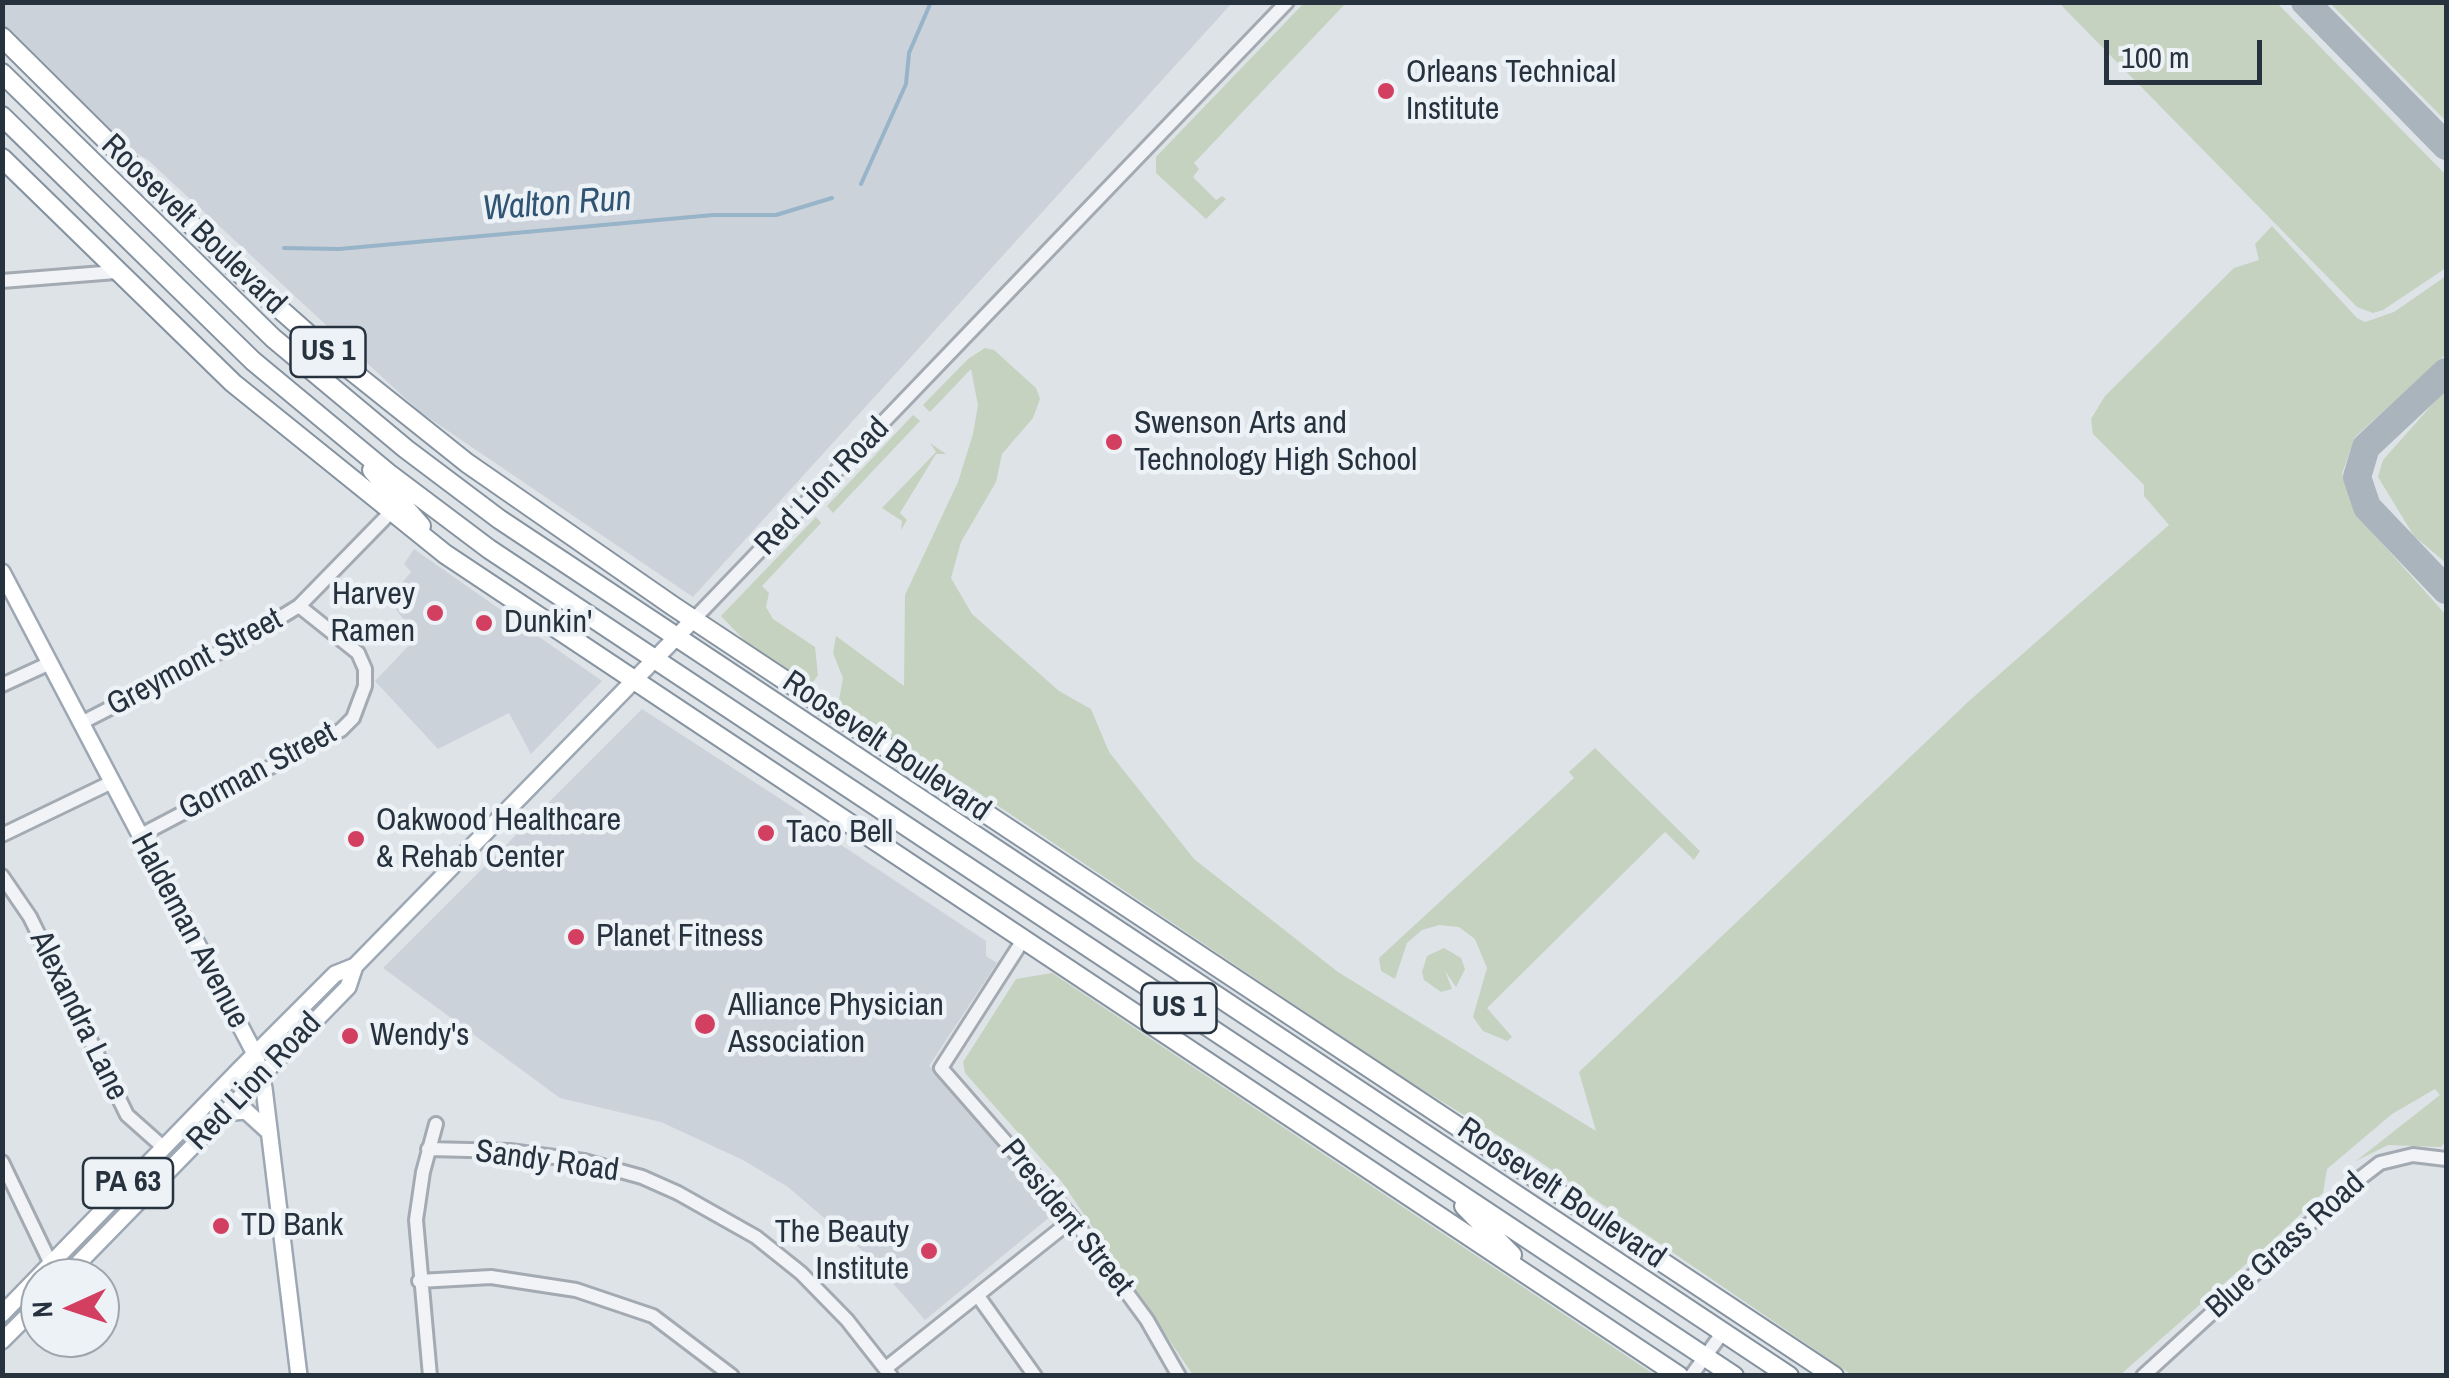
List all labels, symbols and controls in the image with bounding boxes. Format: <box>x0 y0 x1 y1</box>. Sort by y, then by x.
scale bar <box>2109 20 2266 82</box>
text: 100 m <box>2121 37 2189 77</box>
place label: Orleans Technical Institute <box>1406 54 1616 129</box>
marker: Orleans Technical Institute <box>1375 80 1397 102</box>
street label: Roosevelt Boulevard <box>93 127 293 323</box>
water label: Walton Run <box>481 179 633 231</box>
road number: US 1 <box>290 327 366 377</box>
place label: Swenson Arts and Technology High School <box>1134 405 1417 480</box>
street label: Red Lion Road <box>748 410 898 564</box>
marker: Swenson Arts and Technology High School <box>1103 431 1125 453</box>
place label: Harvey Ramen <box>330 576 415 651</box>
street label: Greymont Street <box>101 601 289 725</box>
marker: Harvey Ramen <box>424 602 446 624</box>
place label: Dunkin' <box>504 604 592 642</box>
marker: Dunkin' <box>473 612 495 634</box>
street label: Roosevelt Boulevard <box>775 663 997 831</box>
street label: Gorman Street <box>173 715 343 829</box>
place label: Oakwood Healthcare & Rehab Center <box>376 802 621 877</box>
place label: Taco Bell <box>786 814 893 852</box>
marker: Taco Bell <box>755 822 777 844</box>
street label: Haldeman Avenue <box>121 827 257 1035</box>
marker: Oakwood Healthcare & Rehab Center <box>345 828 367 850</box>
place label: Planet Fitness <box>596 918 764 956</box>
street label: Alexandra Lane <box>20 925 136 1107</box>
marker: Planet Fitness <box>565 926 587 948</box>
road number: US 1 <box>1142 983 1216 1033</box>
place label: Alliance Physician Association <box>728 987 944 1062</box>
street label: Red Lion Road <box>180 1005 330 1159</box>
marker: Alliance Physician Association <box>692 1011 718 1037</box>
place label: Wendy's <box>370 1017 469 1055</box>
marker: Wendy's <box>339 1025 361 1047</box>
street label: Roosevelt Boulevard <box>1450 1110 1672 1278</box>
street label: President Street <box>991 1132 1141 1304</box>
street label: Sandy Road <box>473 1133 621 1191</box>
road number: PA 63 <box>83 1158 173 1208</box>
street label: Blue Grass Road <box>2199 1165 2373 1327</box>
place label: TD Bank <box>241 1207 343 1245</box>
place label: The Beauty Institute <box>775 1214 909 1289</box>
marker: TD Bank <box>210 1215 232 1237</box>
marker: The Beauty Institute <box>918 1240 940 1262</box>
north arrow <box>20 1258 120 1358</box>
text: N <box>23 1300 61 1319</box>

